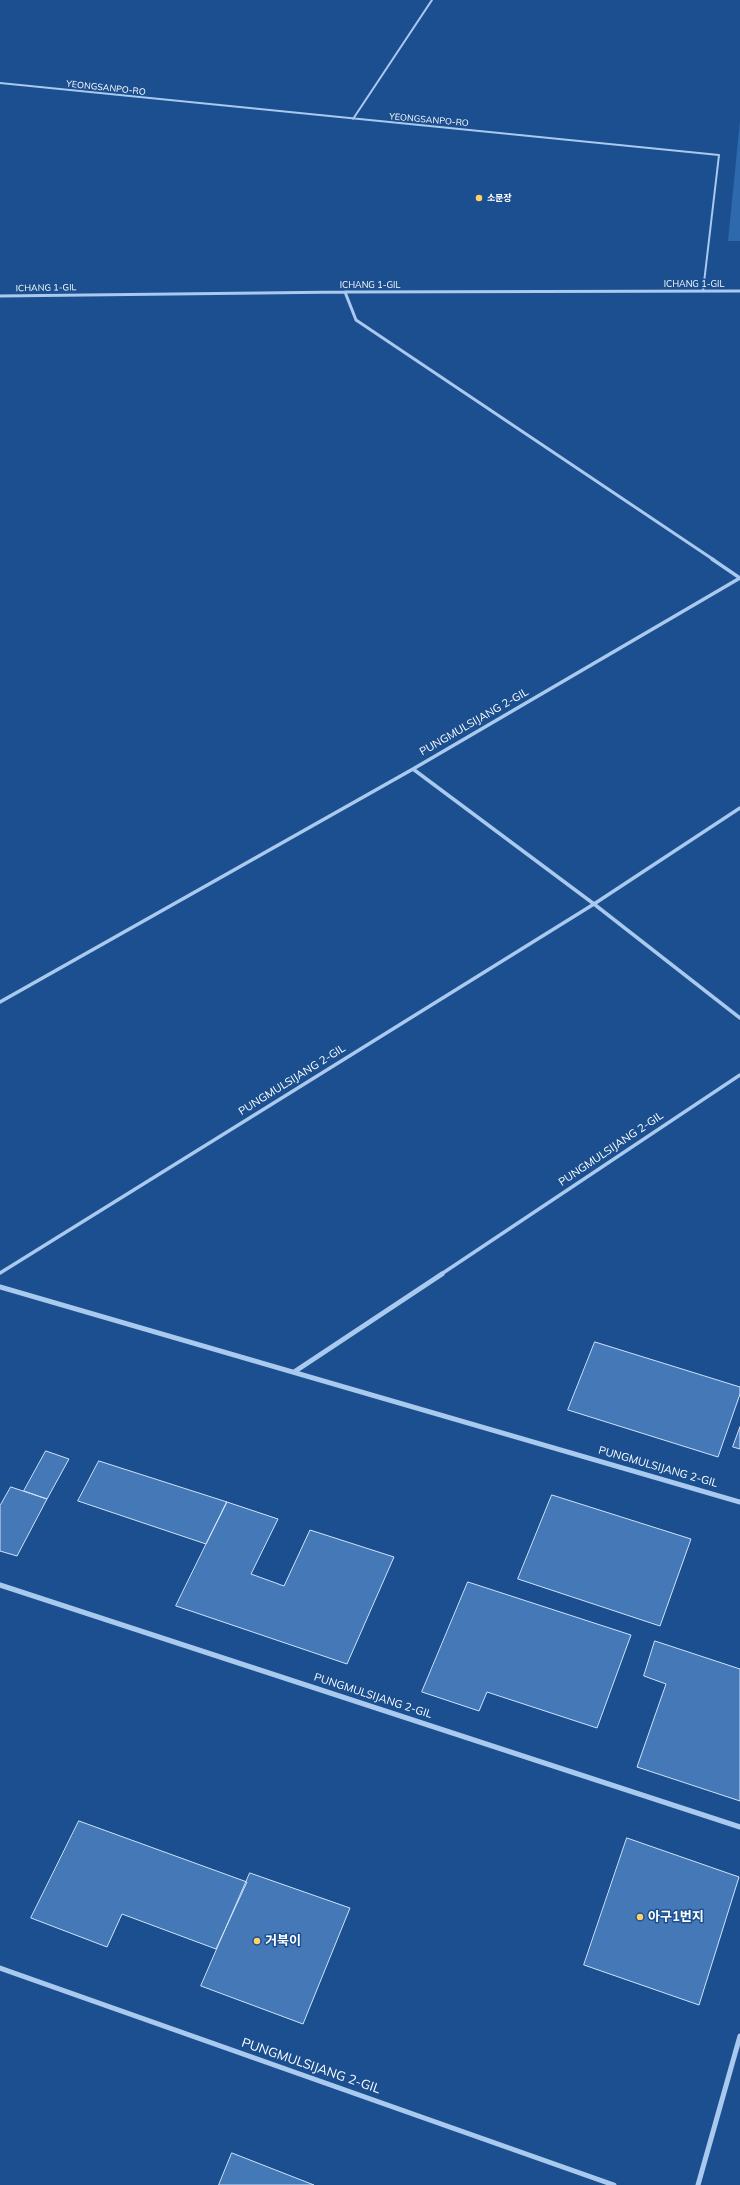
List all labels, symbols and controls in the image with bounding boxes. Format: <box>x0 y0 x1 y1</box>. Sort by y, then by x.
street label: YEONGSANPO-RO <box>66 78 146 98</box>
street label: YEONGSANPO-RO <box>389 111 469 129</box>
marker: 소문장 <box>474 193 484 203</box>
place label: 소문장 <box>487 193 512 203</box>
street label: ICHANG 1-GIL <box>664 279 724 289</box>
street label: ICHANG 1-GIL <box>340 280 400 290</box>
street label: ICHANG 1-GIL <box>16 282 76 294</box>
street label: PUNGMULSIJANG 2-GIL <box>417 685 531 759</box>
street label: PUNGMULSIJANG 2-GIL <box>236 1042 348 1118</box>
street label: PUNGMULSIJANG 2-GIL <box>556 1109 666 1189</box>
street label: PUNGMULSIJANG 2-GIL <box>597 1444 719 1490</box>
street label: PUNGMULSIJANG 2-GIL <box>312 1671 434 1721</box>
place label: 아구1번지 <box>648 1909 704 1925</box>
marker: 아구1번지 <box>635 1912 645 1922</box>
place label: 거북이 <box>265 1933 301 1949</box>
marker: 거북이 <box>252 1936 262 1946</box>
street label: PUNGMULSIJANG 2-GIL <box>239 2035 383 2097</box>

